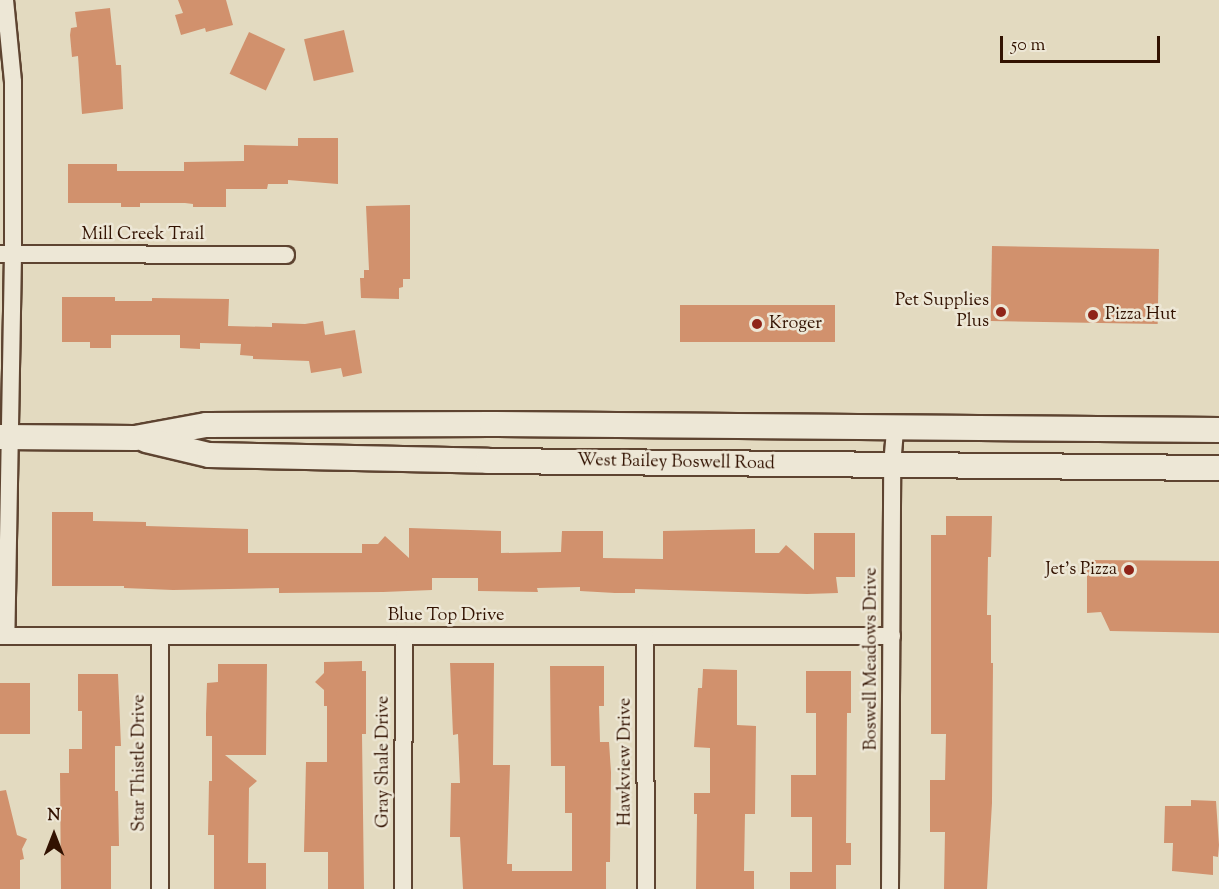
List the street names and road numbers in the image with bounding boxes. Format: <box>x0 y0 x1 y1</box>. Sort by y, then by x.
street label: Mill Creek Trail <box>81 224 205 246</box>
street label: West Bailey Boswell Road <box>577 450 775 476</box>
street label: Boswell Meadows Drive <box>861 567 883 751</box>
street label: Blue Top Drive <box>388 605 504 627</box>
street label: Star Thistle Drive <box>129 694 151 832</box>
street label: Gray Shale Drive <box>373 696 395 828</box>
street label: Hawkview Drive <box>615 698 637 826</box>

